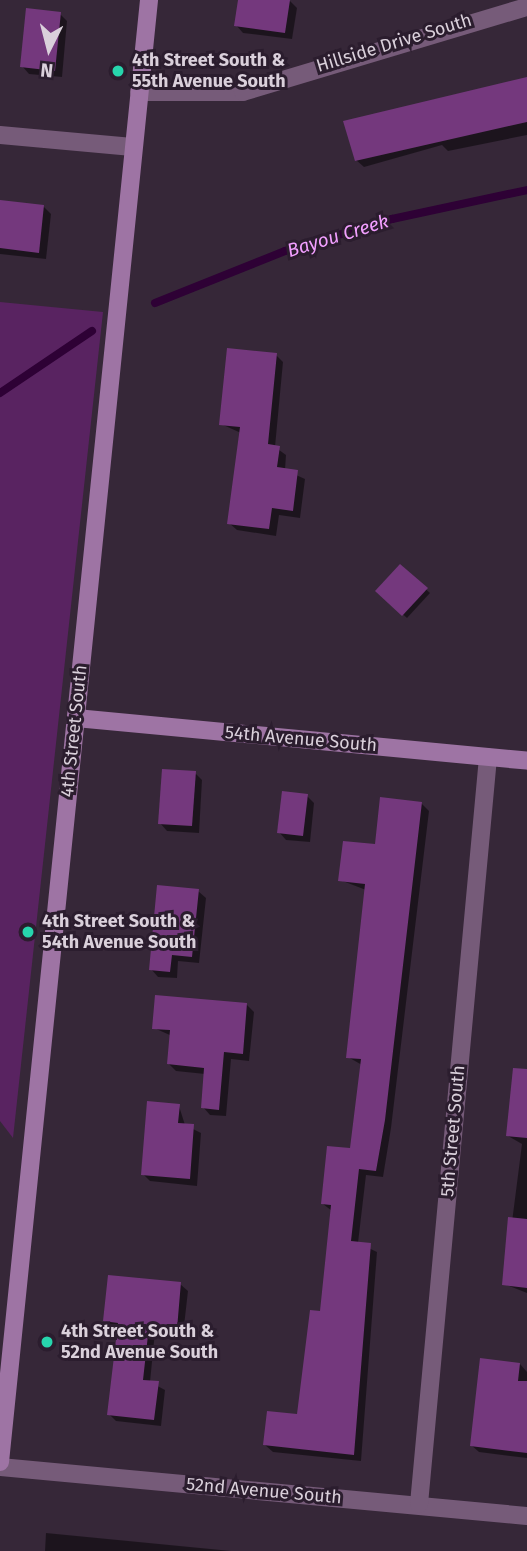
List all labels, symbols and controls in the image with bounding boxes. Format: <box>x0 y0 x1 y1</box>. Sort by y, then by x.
street label: Hillside Drive South <box>314 9 474 77</box>
north arrow <box>14 14 84 84</box>
place label: 4th Street South & 55th Avenue South <box>132 50 286 92</box>
text: N <box>39 58 54 82</box>
marker: 4th Street South & 55th Avenue South <box>110 63 126 79</box>
water label: Bayou Creek <box>284 210 392 262</box>
street label: 4th Street South <box>56 664 92 798</box>
street label: 54th Avenue South <box>224 722 378 756</box>
place label: 4th Street South & 54th Avenue South <box>42 911 196 954</box>
marker: 4th Street South & 54th Avenue South <box>20 924 36 940</box>
street label: 5th Street South <box>436 1064 470 1198</box>
place label: 4th Street South & 52nd Avenue South <box>61 1321 218 1364</box>
marker: 4th Street South & 52nd Avenue South <box>39 1334 55 1350</box>
street label: 52nd Avenue South <box>185 1473 343 1509</box>

